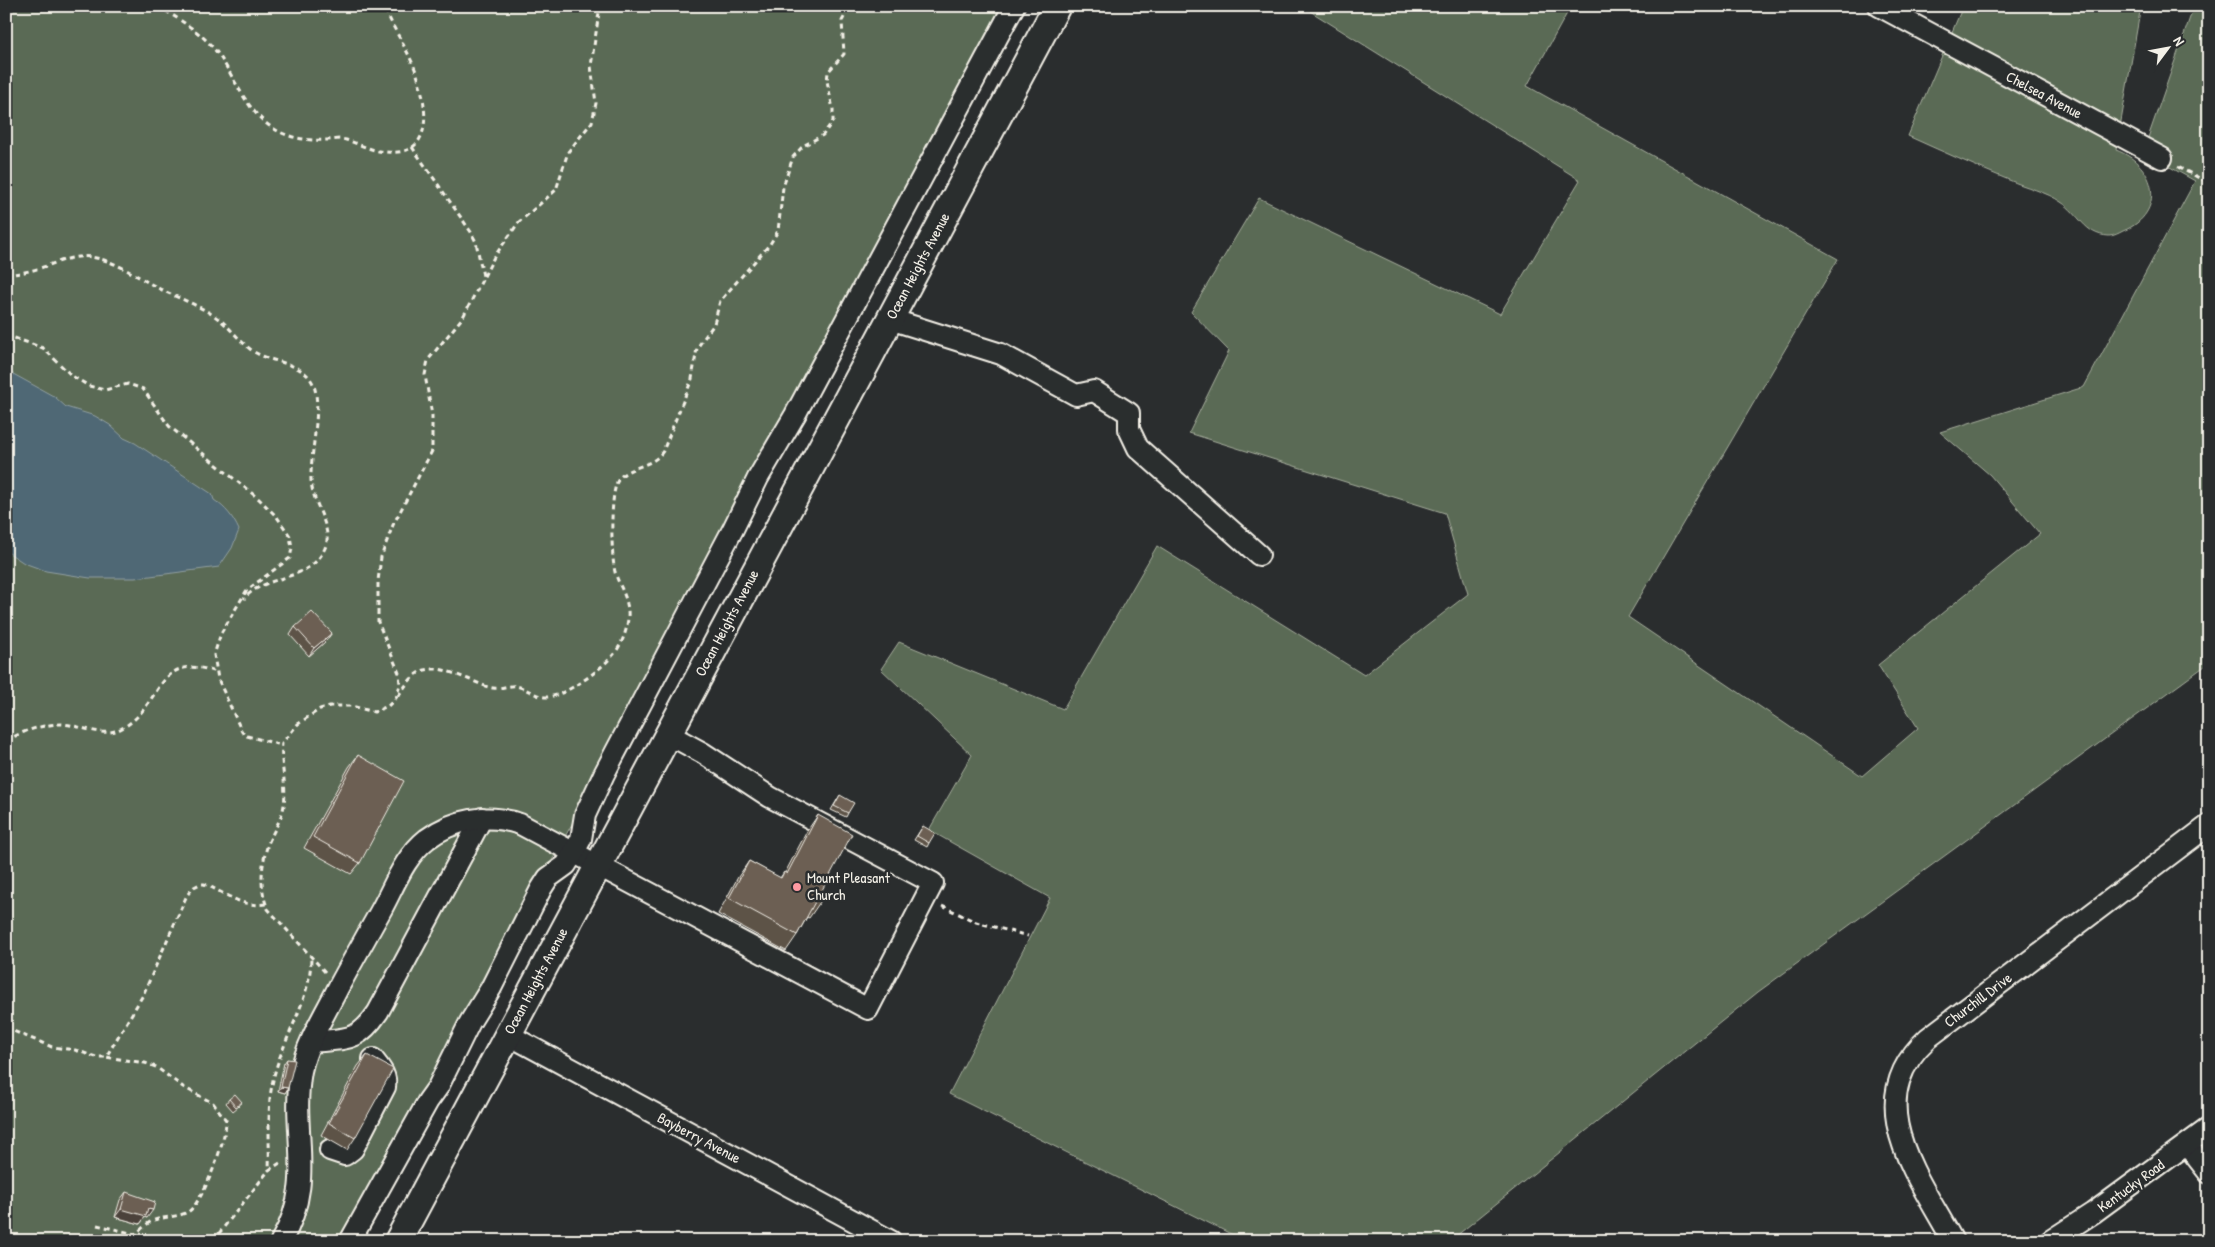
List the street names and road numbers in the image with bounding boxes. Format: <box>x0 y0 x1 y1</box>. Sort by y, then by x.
street label: Chelsea Avenue <box>2002 66 2086 123</box>
street label: Ocean Heights Avenue <box>881 209 955 323</box>
street label: Ocean Heights Avenue <box>690 566 764 680</box>
street label: Ocean Heights Avenue <box>499 924 573 1038</box>
street label: Churchill Drive <box>1939 967 2016 1032</box>
street label: Bayberry Avenue <box>654 1107 745 1168</box>
street label: Kentucky Road <box>2093 1154 2169 1217</box>

